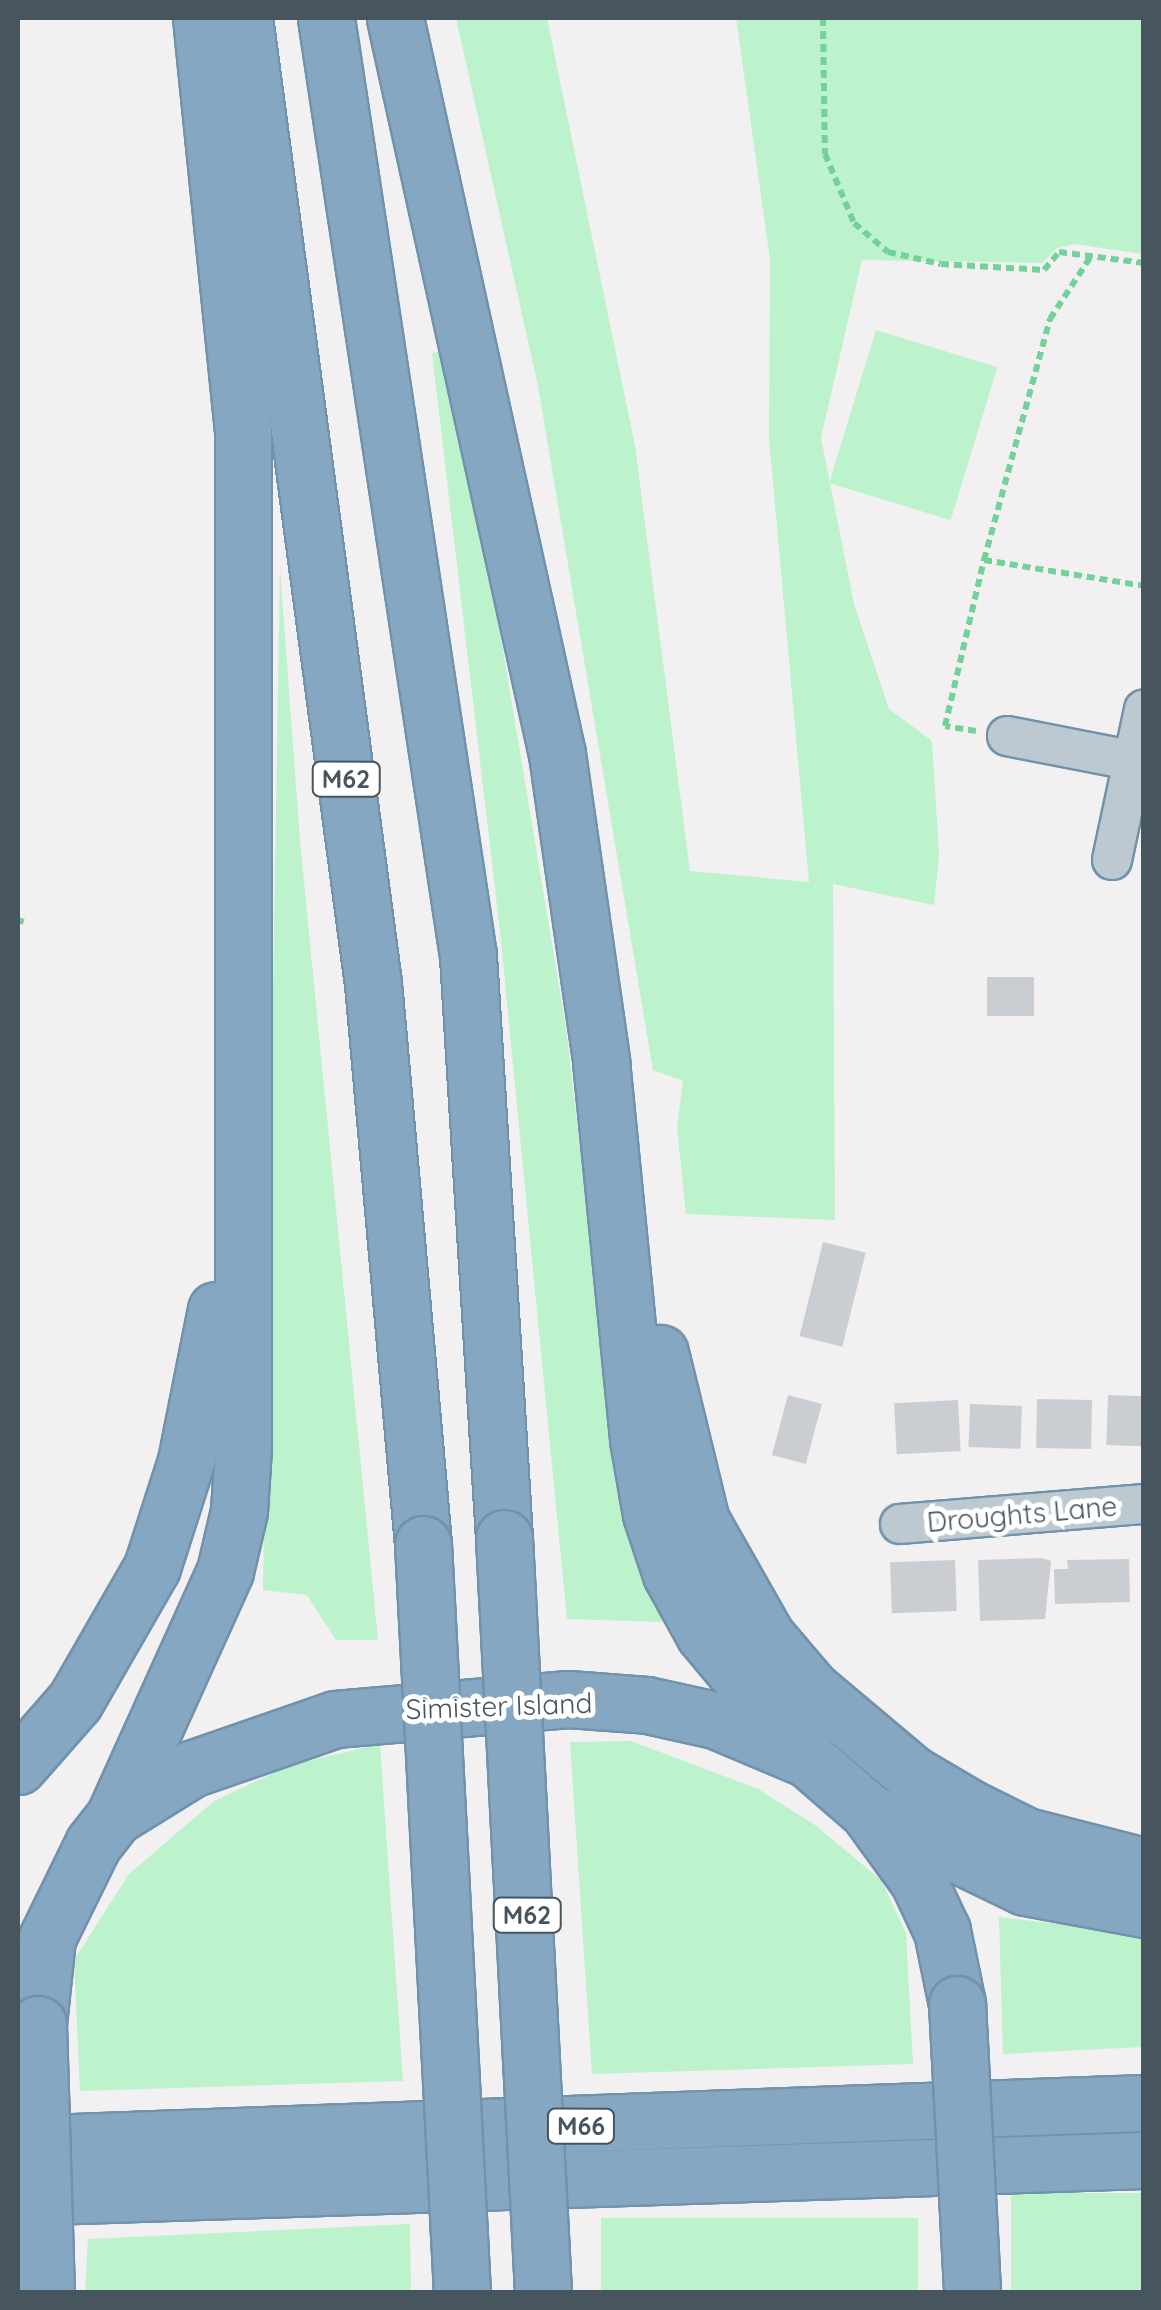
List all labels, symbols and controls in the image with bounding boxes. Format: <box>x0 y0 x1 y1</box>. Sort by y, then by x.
road number: M62 <box>311 759 381 799</box>
street label: Droughts Lane <box>925 1489 1119 1539</box>
street label: Simister Island <box>405 1686 593 1726</box>
road number: M62 <box>492 1895 562 1935</box>
road number: M66 <box>546 2106 616 2146</box>

